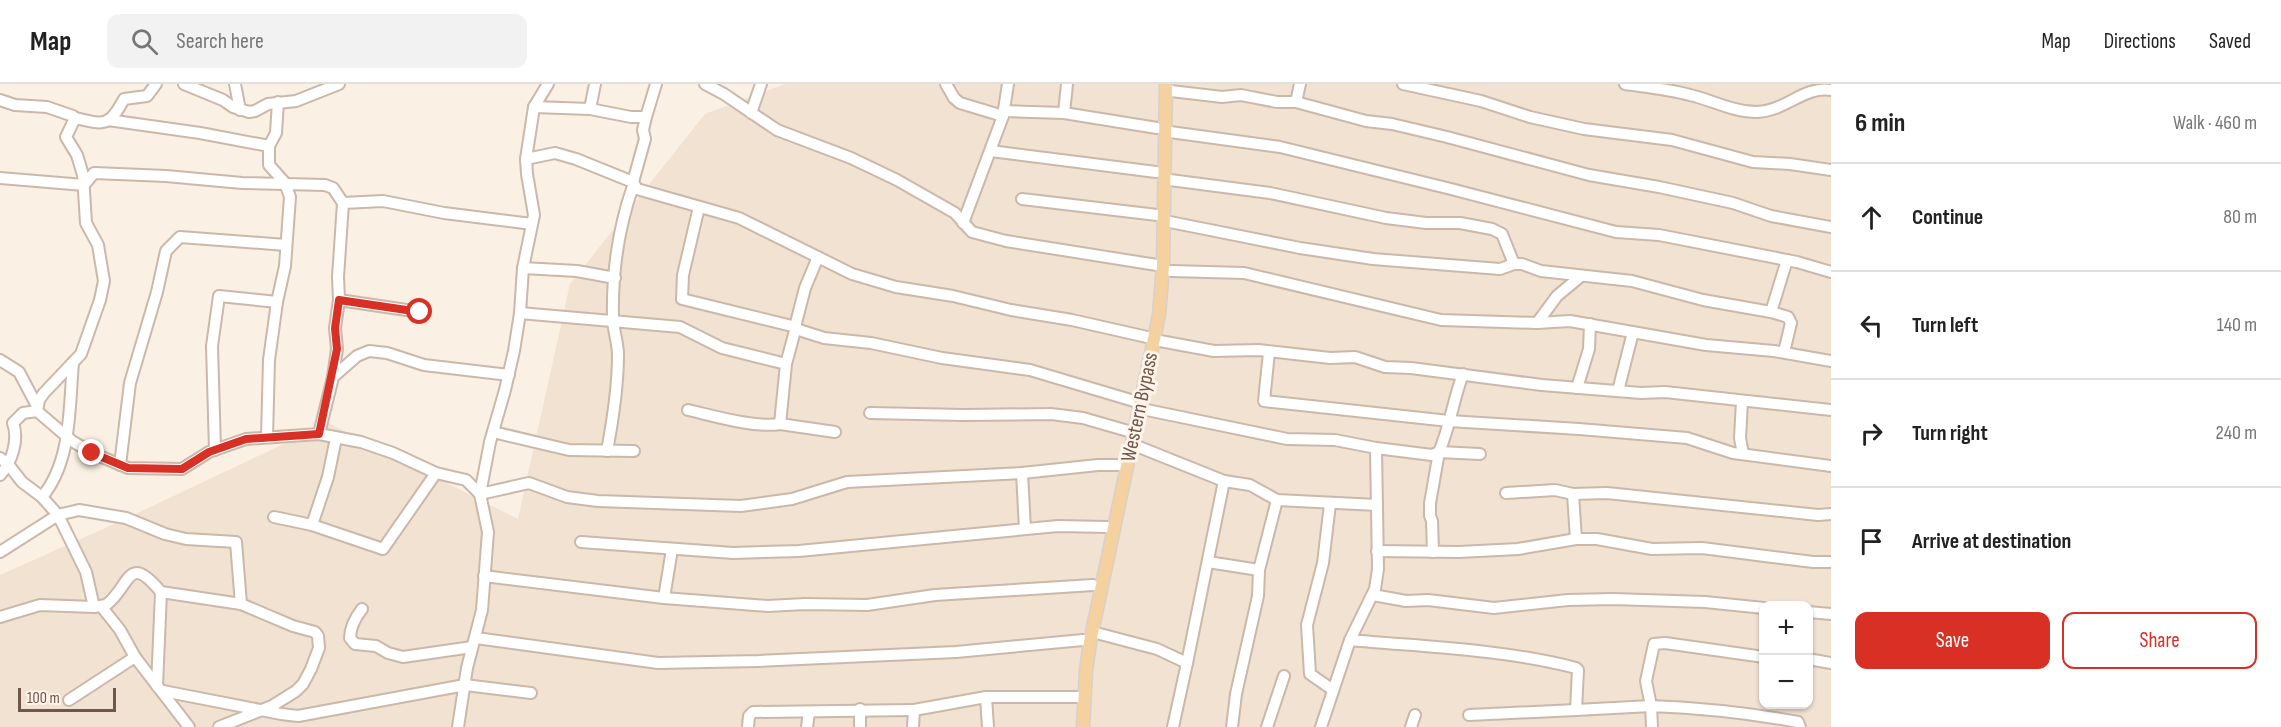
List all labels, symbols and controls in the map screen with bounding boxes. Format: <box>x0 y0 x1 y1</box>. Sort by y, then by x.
search box <box>107 14 527 68</box>
text: Map <box>30 25 71 58</box>
icon: search <box>128 25 161 58</box>
text: Search here <box>176 28 264 55</box>
text: Map <box>2041 29 2071 54</box>
text: Directions <box>2104 29 2176 54</box>
text: Saved <box>2209 29 2251 54</box>
text: 6 min <box>1855 108 1905 139</box>
text: Walk · 460 m <box>2173 111 2257 135</box>
icon: ahead <box>1855 201 1888 234</box>
text: Continue <box>1912 204 1983 231</box>
text: 80 m <box>2223 205 2257 229</box>
route start <box>406 298 432 324</box>
icon: left <box>1855 309 1888 342</box>
text: Turn left <box>1912 312 1978 339</box>
text: 140 m <box>2217 313 2257 337</box>
street label: Western Bypass <box>1116 350 1163 464</box>
icon: right <box>1855 417 1888 450</box>
text: Turn right <box>1912 420 1988 447</box>
text: 240 m <box>2216 421 2257 445</box>
route end <box>78 439 104 465</box>
icon: arrive <box>1855 525 1888 558</box>
text: Arrive at destination <box>1912 528 2071 555</box>
map controls <box>1759 601 1813 709</box>
button: + <box>1759 601 1813 655</box>
button: Save <box>1855 612 2050 669</box>
button: Share <box>2062 612 2257 669</box>
button: − <box>1759 655 1813 709</box>
scale bar <box>18 685 116 712</box>
text: 100 m <box>27 689 60 708</box>

